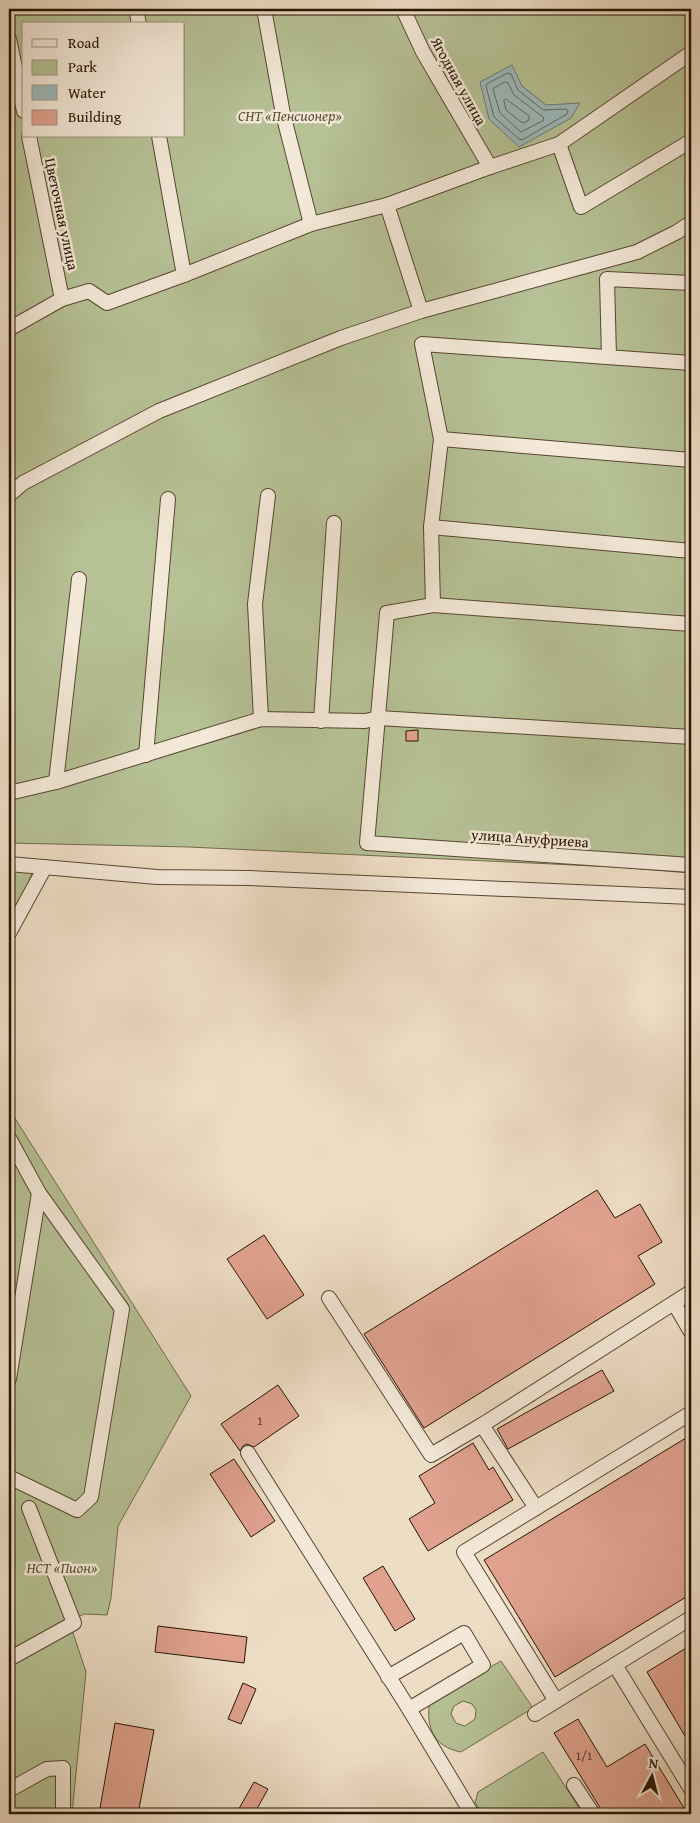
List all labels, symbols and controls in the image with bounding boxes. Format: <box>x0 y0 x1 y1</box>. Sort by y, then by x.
legend <box>22 22 185 138</box>
text: Road <box>68 32 99 53</box>
street label: Ягодная улица <box>426 32 492 130</box>
text: Park <box>68 56 97 77</box>
text: Water <box>68 82 106 103</box>
park label: СНТ «Пенсионер» <box>238 105 342 126</box>
text: Building <box>68 106 122 127</box>
street label: Цветочная улица <box>40 156 84 273</box>
street label: улица Ануфриева <box>470 823 590 853</box>
house number: 1 <box>257 1412 263 1429</box>
park label: НСТ «Пион» <box>26 1557 98 1578</box>
house number: 1/1 <box>575 1747 593 1764</box>
north arrow <box>628 1750 678 1800</box>
text: N <box>648 1753 660 1774</box>

